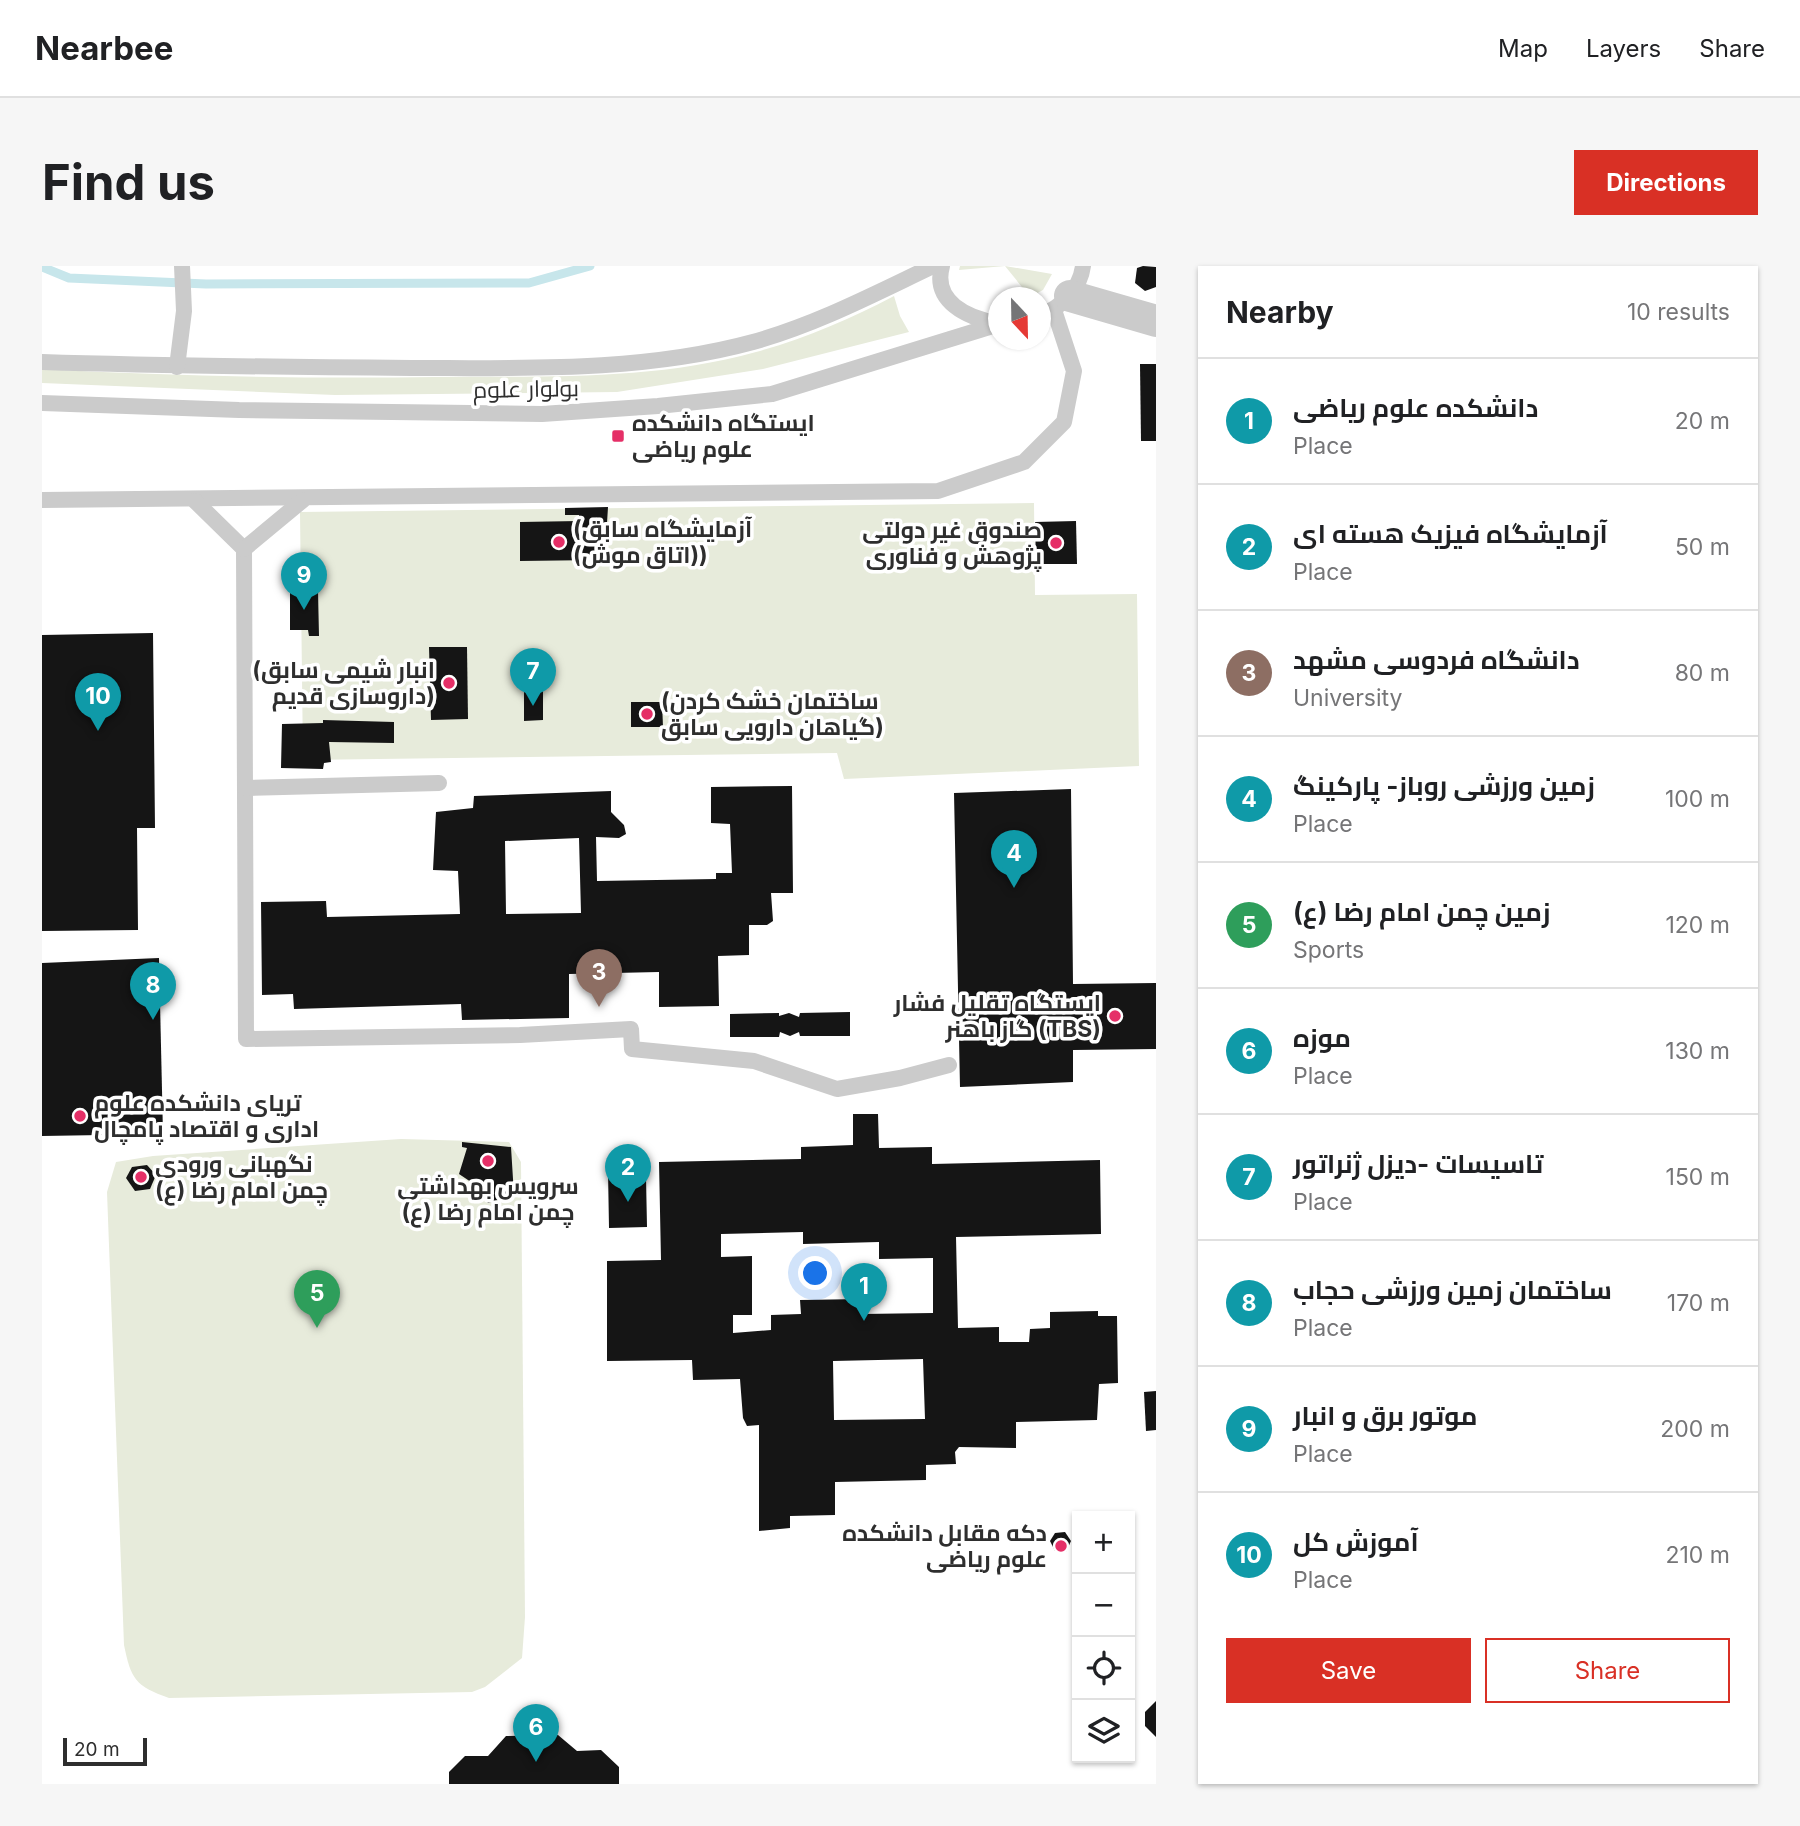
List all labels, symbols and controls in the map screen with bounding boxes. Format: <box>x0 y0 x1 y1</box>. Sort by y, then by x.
text: Nearbee <box>35 28 173 68</box>
text: Map <box>1498 34 1548 63</box>
text: Layers <box>1586 34 1661 63</box>
text: Share <box>1699 34 1765 63</box>
button: Directions <box>1574 150 1758 215</box>
text: Find us <box>42 153 215 212</box>
north arrow <box>988 287 1051 350</box>
text: Nearby <box>1226 294 1334 330</box>
text: 10 results <box>1627 298 1730 326</box>
street label: بولوار علوم <box>473 374 579 406</box>
text: دانشکده علوم ریاضی <box>1293 392 1538 423</box>
text: 1 <box>1244 407 1254 435</box>
text: 20 m <box>1675 407 1730 435</box>
place label: ایستگاه دانشکده علوم ریاضی <box>632 409 815 465</box>
marker: ایستگاه دانشکده علوم ریاضی <box>610 428 626 444</box>
text: Place <box>1293 432 1353 460</box>
place label: (آزمایشگاه سابق (اتاق موش)) <box>573 515 753 569</box>
place label: صندوق غیر دولتی پژوهش و فناوری <box>862 516 1042 572</box>
text: آزمایشگاه فیزیک هسته ای <box>1293 518 1608 549</box>
text: 2 <box>1242 533 1256 561</box>
text: 50 m <box>1675 533 1730 561</box>
marker: (آزمایشگاه سابق (اتاق موش)) <box>551 534 567 550</box>
marker: صندوق غیر دولتی پژوهش و فناوری <box>1048 535 1064 551</box>
pin: 9 <box>281 552 327 610</box>
text: Place <box>1293 558 1353 586</box>
text: دانشگاه فردوسی مشهد <box>1293 644 1580 675</box>
pin: 7 <box>510 648 556 706</box>
place label: (انبار شیمی سابق داروسازی قدیم) <box>252 656 435 712</box>
text: 3 <box>1242 659 1256 687</box>
text: 80 m <box>1675 659 1730 687</box>
pin: 10 <box>75 673 121 731</box>
marker: (انبار شیمی سابق داروسازی قدیم) <box>441 675 457 691</box>
text: University <box>1293 684 1402 712</box>
place label: (ساختمان خشک کردن گیاهان دارویی سابق) <box>661 687 884 741</box>
marker: (ساختمان خشک کردن گیاهان دارویی سابق) <box>639 706 655 722</box>
text: زمین ورزشی روباز- پارکینگ <box>1293 770 1595 801</box>
text: 4 <box>1241 785 1257 813</box>
text: 100 m <box>1665 785 1730 813</box>
text: Place <box>1293 810 1353 838</box>
pin: 4 <box>991 830 1037 888</box>
text: زمین چمن امام رضا (ع) <box>1293 896 1550 927</box>
text: 5 <box>1242 911 1256 939</box>
text: 120 m <box>1665 911 1730 939</box>
text: Sports <box>1293 936 1364 964</box>
pin: 3 <box>576 949 622 1007</box>
pin: 8 <box>130 962 176 1020</box>
place label: ایستگاه تقلیل فشار گاز باهنر (TBS) <box>893 989 1101 1043</box>
marker: ایستگاه تقلیل فشار گاز باهنر (TBS) <box>1107 1008 1123 1024</box>
text: موزه <box>1293 1022 1351 1053</box>
text: 6 <box>1242 1037 1256 1065</box>
text: 130 m <box>1665 1037 1730 1065</box>
text: Place <box>1293 1062 1353 1090</box>
place label: تریای دانشکده علوم اداری و اقتصاد پامچال <box>94 1089 319 1145</box>
marker: تریای دانشکده علوم اداری و اقتصاد پامچال <box>72 1108 88 1124</box>
pin: 2 <box>605 1144 651 1202</box>
text: تاسیسات -دیزل ژنراتور <box>1293 1148 1543 1179</box>
place label: نگهبانی ورودی چمن امام رضا (ع) <box>155 1150 328 1206</box>
marker: سرویس بهداشتی چمن امام رضا (ع) <box>480 1153 496 1169</box>
text: 7 <box>1242 1163 1256 1191</box>
text: 150 m <box>1666 1163 1730 1191</box>
marker: نگهبانی ورودی چمن امام رضا (ع) <box>133 1169 149 1185</box>
place label: سرویس بهداشتی چمن امام رضا (ع) <box>397 1172 579 1228</box>
text: Place <box>1293 1188 1353 1216</box>
your location <box>798 1256 832 1290</box>
pin: 1 <box>841 1263 887 1321</box>
pin: 5 <box>294 1270 340 1328</box>
text: ساختمان زمین ورزشی حجاب <box>1293 1274 1612 1305</box>
text: 8 <box>1242 1289 1256 1317</box>
text: 170 m <box>1667 1289 1730 1317</box>
text: Place <box>1293 1314 1353 1342</box>
text: موتور برق و انبار <box>1293 1400 1477 1431</box>
text: 9 <box>1242 1415 1256 1443</box>
text: 200 m <box>1660 1415 1730 1443</box>
text: Place <box>1293 1440 1353 1468</box>
map controls <box>1072 1511 1135 1763</box>
button: + <box>1072 1511 1135 1574</box>
place label: دکه مقابل دانشکده علوم ریاضی <box>842 1519 1047 1575</box>
text: آموزش کل <box>1293 1526 1419 1557</box>
marker: دکه مقابل دانشکده علوم ریاضی <box>1053 1538 1069 1554</box>
text: 10 <box>1236 1541 1262 1569</box>
text: 210 m <box>1665 1541 1730 1569</box>
text: Place <box>1293 1566 1353 1594</box>
button: − <box>1072 1574 1135 1637</box>
button: locate <box>1072 1637 1135 1700</box>
button: Save <box>1226 1638 1471 1703</box>
button: Share <box>1485 1638 1730 1703</box>
button: layers <box>1072 1700 1135 1763</box>
pin: 6 <box>513 1704 559 1762</box>
scale bar <box>63 1735 147 1767</box>
text: 20 m <box>74 1738 120 1761</box>

